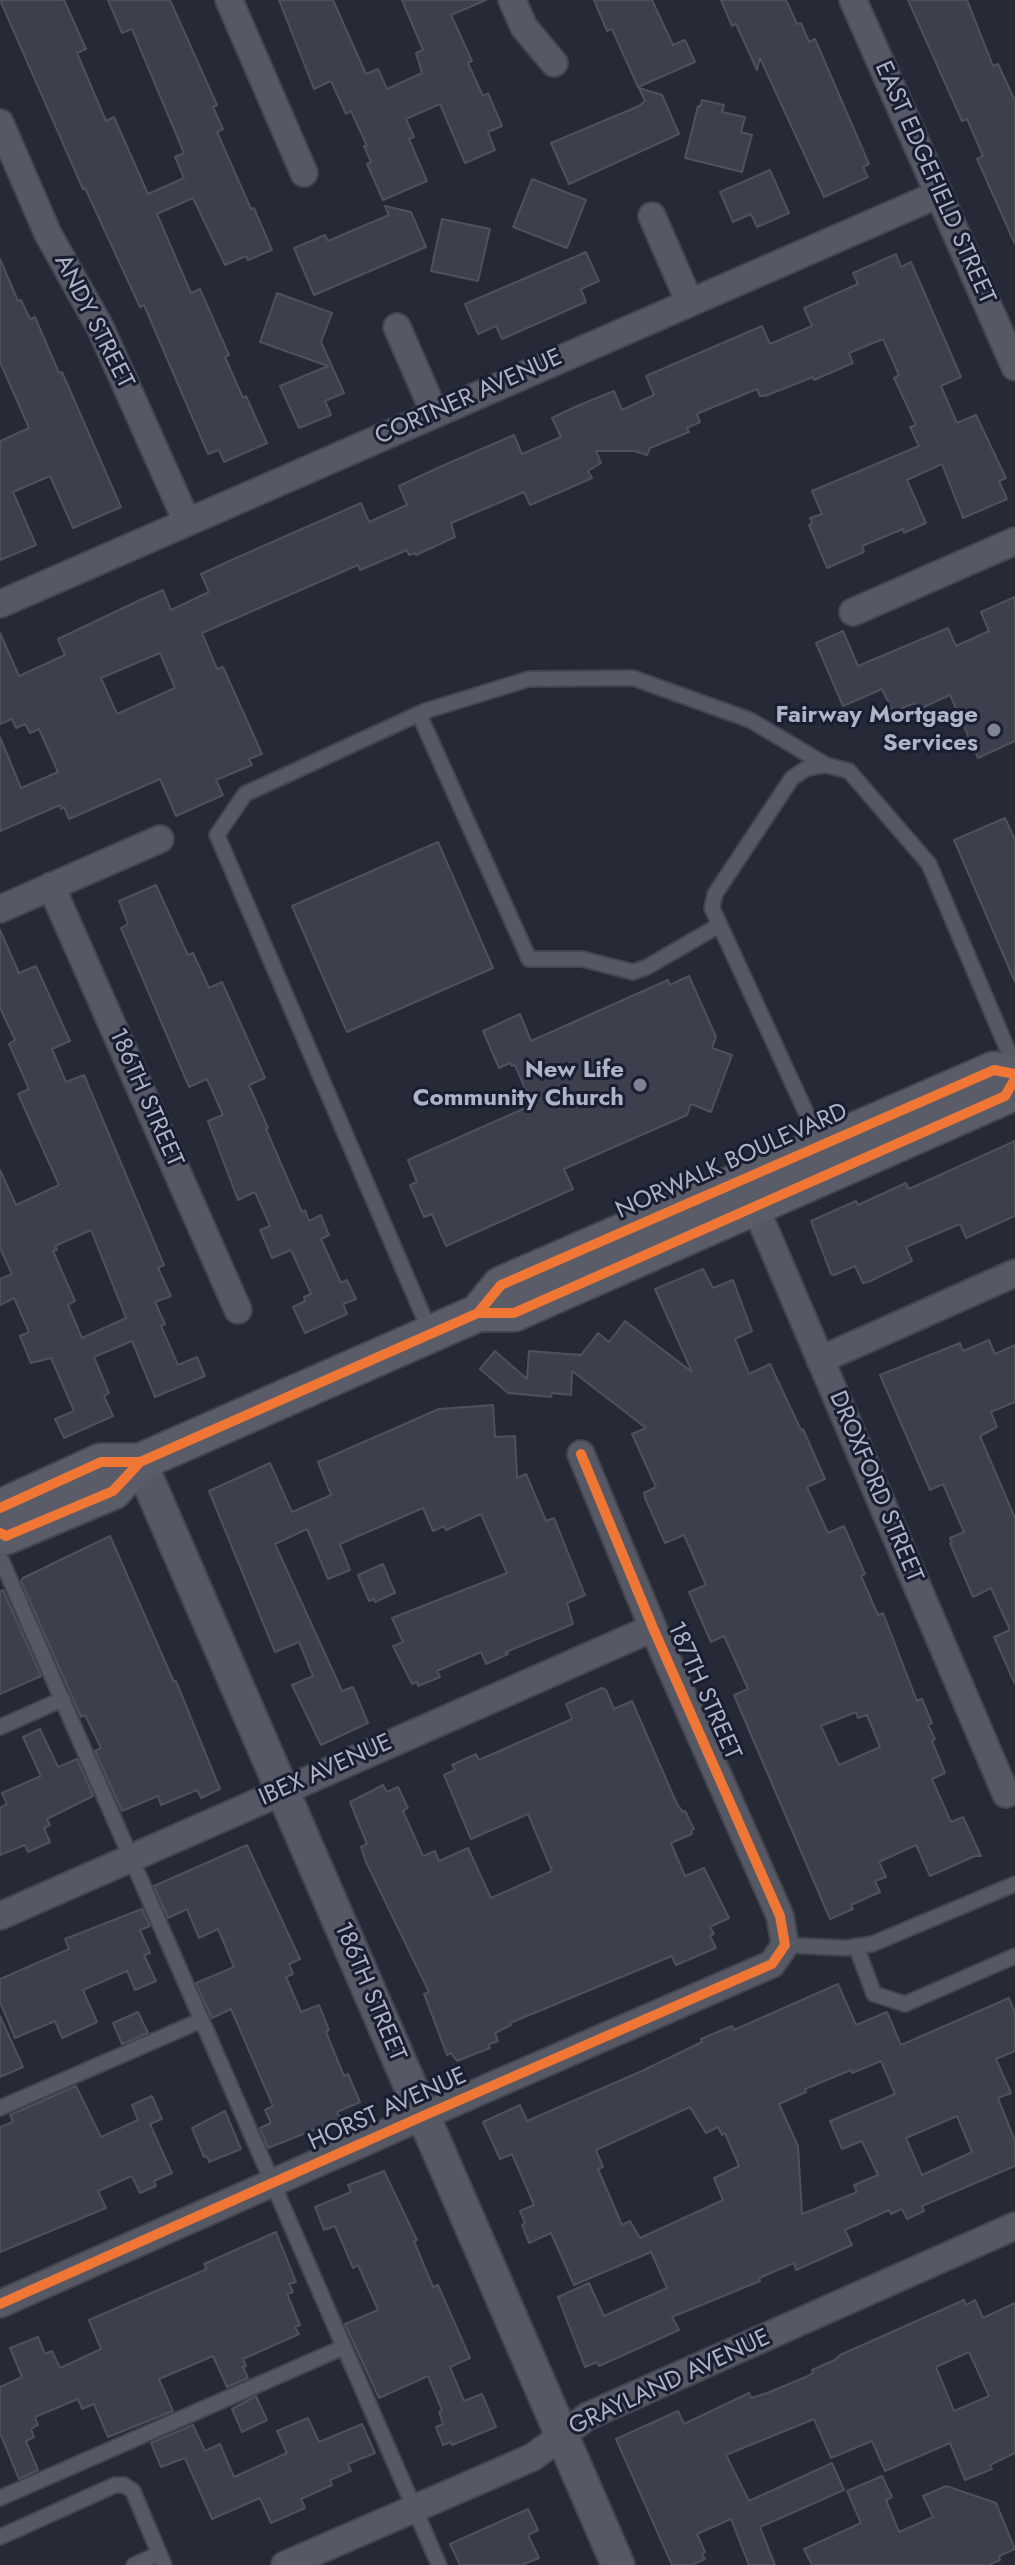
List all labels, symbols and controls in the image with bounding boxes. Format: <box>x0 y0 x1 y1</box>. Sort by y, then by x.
street label: EAST EDGEFIELD STREET <box>867 57 1001 309</box>
street label: ANDY STREET <box>47 250 139 394</box>
street label: CORTNER AVENUE <box>371 344 567 452</box>
place label: Fairway Mortgage Services <box>776 702 978 758</box>
marker: Fairway Mortgage Services <box>985 721 1003 739</box>
street label: 186TH STREET <box>102 1024 188 1172</box>
place label: New Life Community Church <box>413 1057 624 1113</box>
marker: New Life Community Church <box>631 1076 649 1094</box>
street label: NORWALK BOULEVARD <box>612 1098 852 1226</box>
street label: DROXFORD STREET <box>822 1387 928 1587</box>
street label: 187TH STREET <box>660 1618 746 1764</box>
street label: IBEX AVENUE <box>255 1729 397 1813</box>
street label: 186TH STREET <box>327 1918 411 2066</box>
street label: HORST AVENUE <box>304 2062 472 2158</box>
street label: GRAYLAND AVENUE <box>565 2324 775 2442</box>

